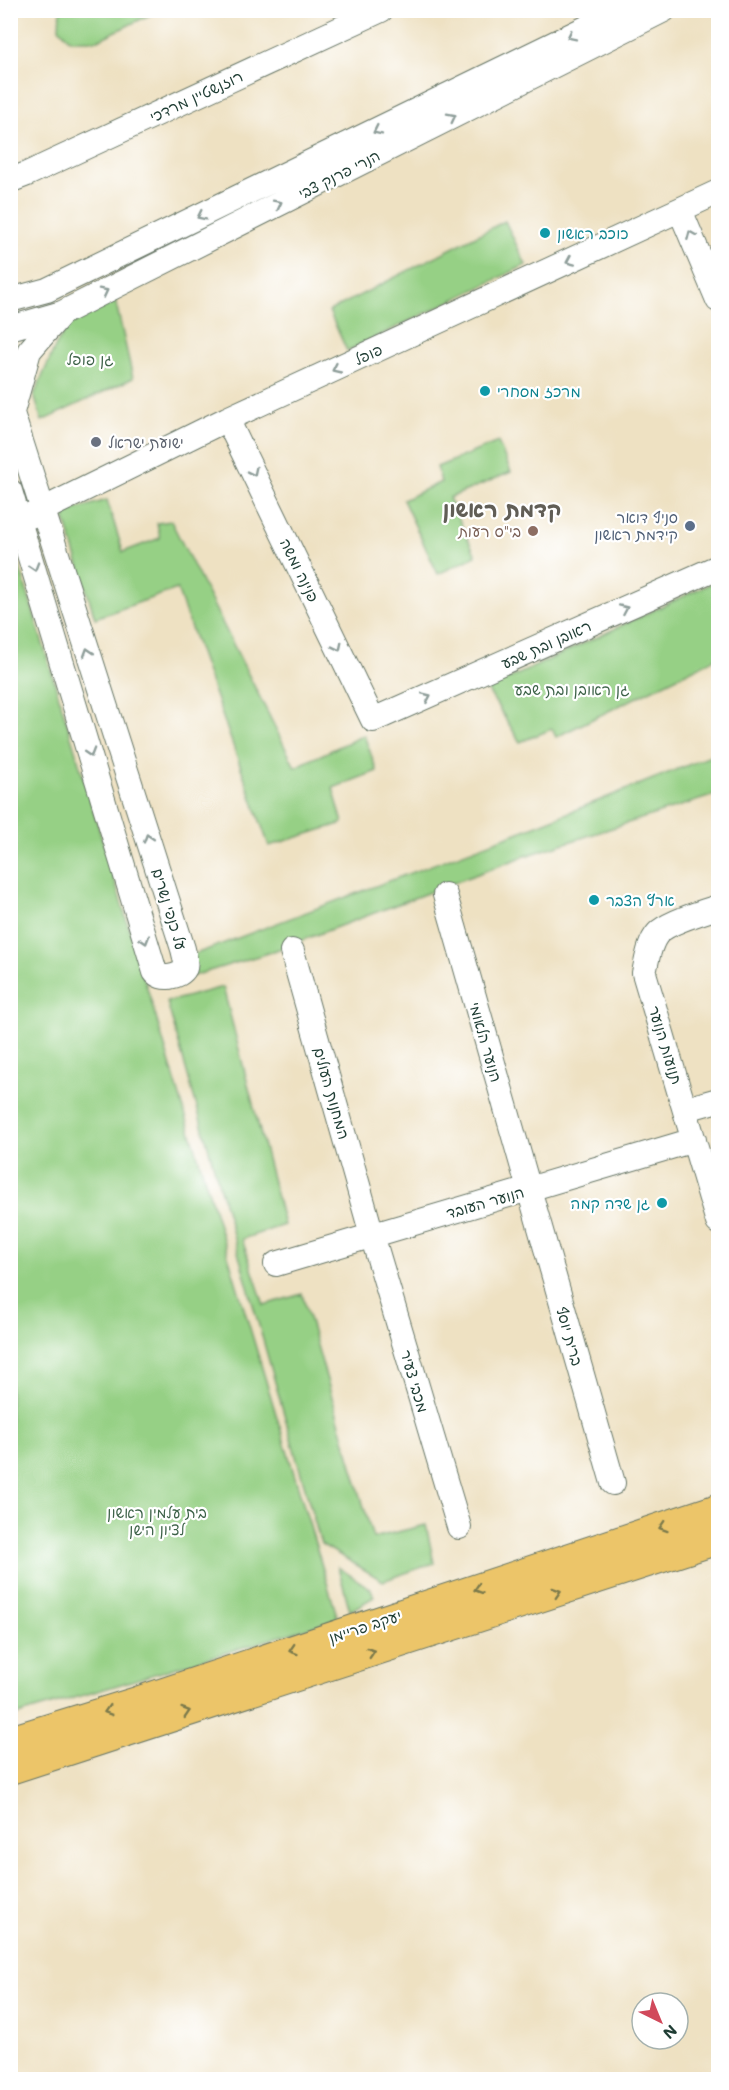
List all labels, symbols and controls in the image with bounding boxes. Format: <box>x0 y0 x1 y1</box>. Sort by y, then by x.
one-way arrow <box>566 29 577 41</box>
street label: רוזנשטיין מרדכי <box>146 66 246 126</box>
one-way arrow <box>446 112 457 124</box>
one-way arrow <box>372 123 383 135</box>
street label: הנרי פרנק צבי <box>295 145 383 203</box>
one-way arrow <box>272 200 283 212</box>
one-way arrow <box>197 209 208 220</box>
place label: כוכב ראשון <box>557 223 628 243</box>
marker: כוכב ראשון <box>538 226 552 240</box>
one-way arrow <box>686 231 698 242</box>
one-way arrow <box>565 253 576 265</box>
one-way arrow <box>98 287 109 299</box>
street label: פופל <box>351 339 385 369</box>
park label: גן פופל <box>66 349 114 369</box>
one-way arrow <box>331 362 342 374</box>
place label: מרכז מסחרי <box>497 381 581 401</box>
marker: מרכז מסחרי <box>478 384 492 398</box>
place label: ישועת ישראל <box>108 432 184 452</box>
marker: ישועת ישראל <box>89 435 103 449</box>
one-way arrow <box>246 466 257 476</box>
district label: קדמת ראשון <box>443 495 561 523</box>
place label: סניף דואר קידמת ראשון <box>594 507 678 544</box>
marker: סניף דואר קידמת ראשון <box>683 519 697 533</box>
place label: בי"ס רעות <box>457 521 521 541</box>
marker: בי"ס רעות <box>526 524 540 538</box>
street label: פנינה ומשה <box>276 535 324 605</box>
one-way arrow <box>27 561 39 572</box>
one-way arrow <box>618 604 629 616</box>
street label: ראובן ובת שבע <box>498 615 594 673</box>
one-way arrow <box>331 641 343 652</box>
one-way arrow <box>83 647 95 658</box>
park label: גן ראובן ובת שבע <box>515 679 629 699</box>
one-way arrow <box>421 692 432 704</box>
one-way arrow <box>83 748 95 758</box>
one-way arrow <box>143 833 155 844</box>
street label: על כנפי נשרים <box>148 866 192 952</box>
place label: ארץ הצבר <box>606 890 674 910</box>
marker: ארץ הצבר <box>587 893 601 907</box>
one-way arrow <box>138 934 150 945</box>
street label: הנוער הלאומי <box>465 1000 507 1084</box>
street label: תנועות הנוער <box>645 1003 687 1087</box>
street label: המחנות העולים <box>309 1045 355 1141</box>
street label: הנוער העובד <box>444 1181 526 1223</box>
place label: גן שדה קמה <box>571 1193 650 1213</box>
marker: גן שדה קמה <box>655 1196 669 1210</box>
street label: ברית יוסף <box>552 1304 588 1368</box>
street label: מכבי צעיר <box>397 1347 433 1415</box>
park label: בית עלמין ראשון לציון הישן <box>107 1502 207 1539</box>
one-way arrow <box>658 1520 669 1532</box>
one-way arrow <box>473 1582 484 1594</box>
one-way arrow <box>551 1586 562 1599</box>
street label: יעקב פריימן <box>326 1605 404 1647</box>
one-way arrow <box>288 1643 299 1656</box>
one-way arrow <box>365 1646 376 1659</box>
one-way arrow <box>103 1704 114 1716</box>
one-way arrow <box>180 1707 191 1719</box>
north arrow <box>630 1991 690 2051</box>
text: N <box>659 2021 682 2044</box>

